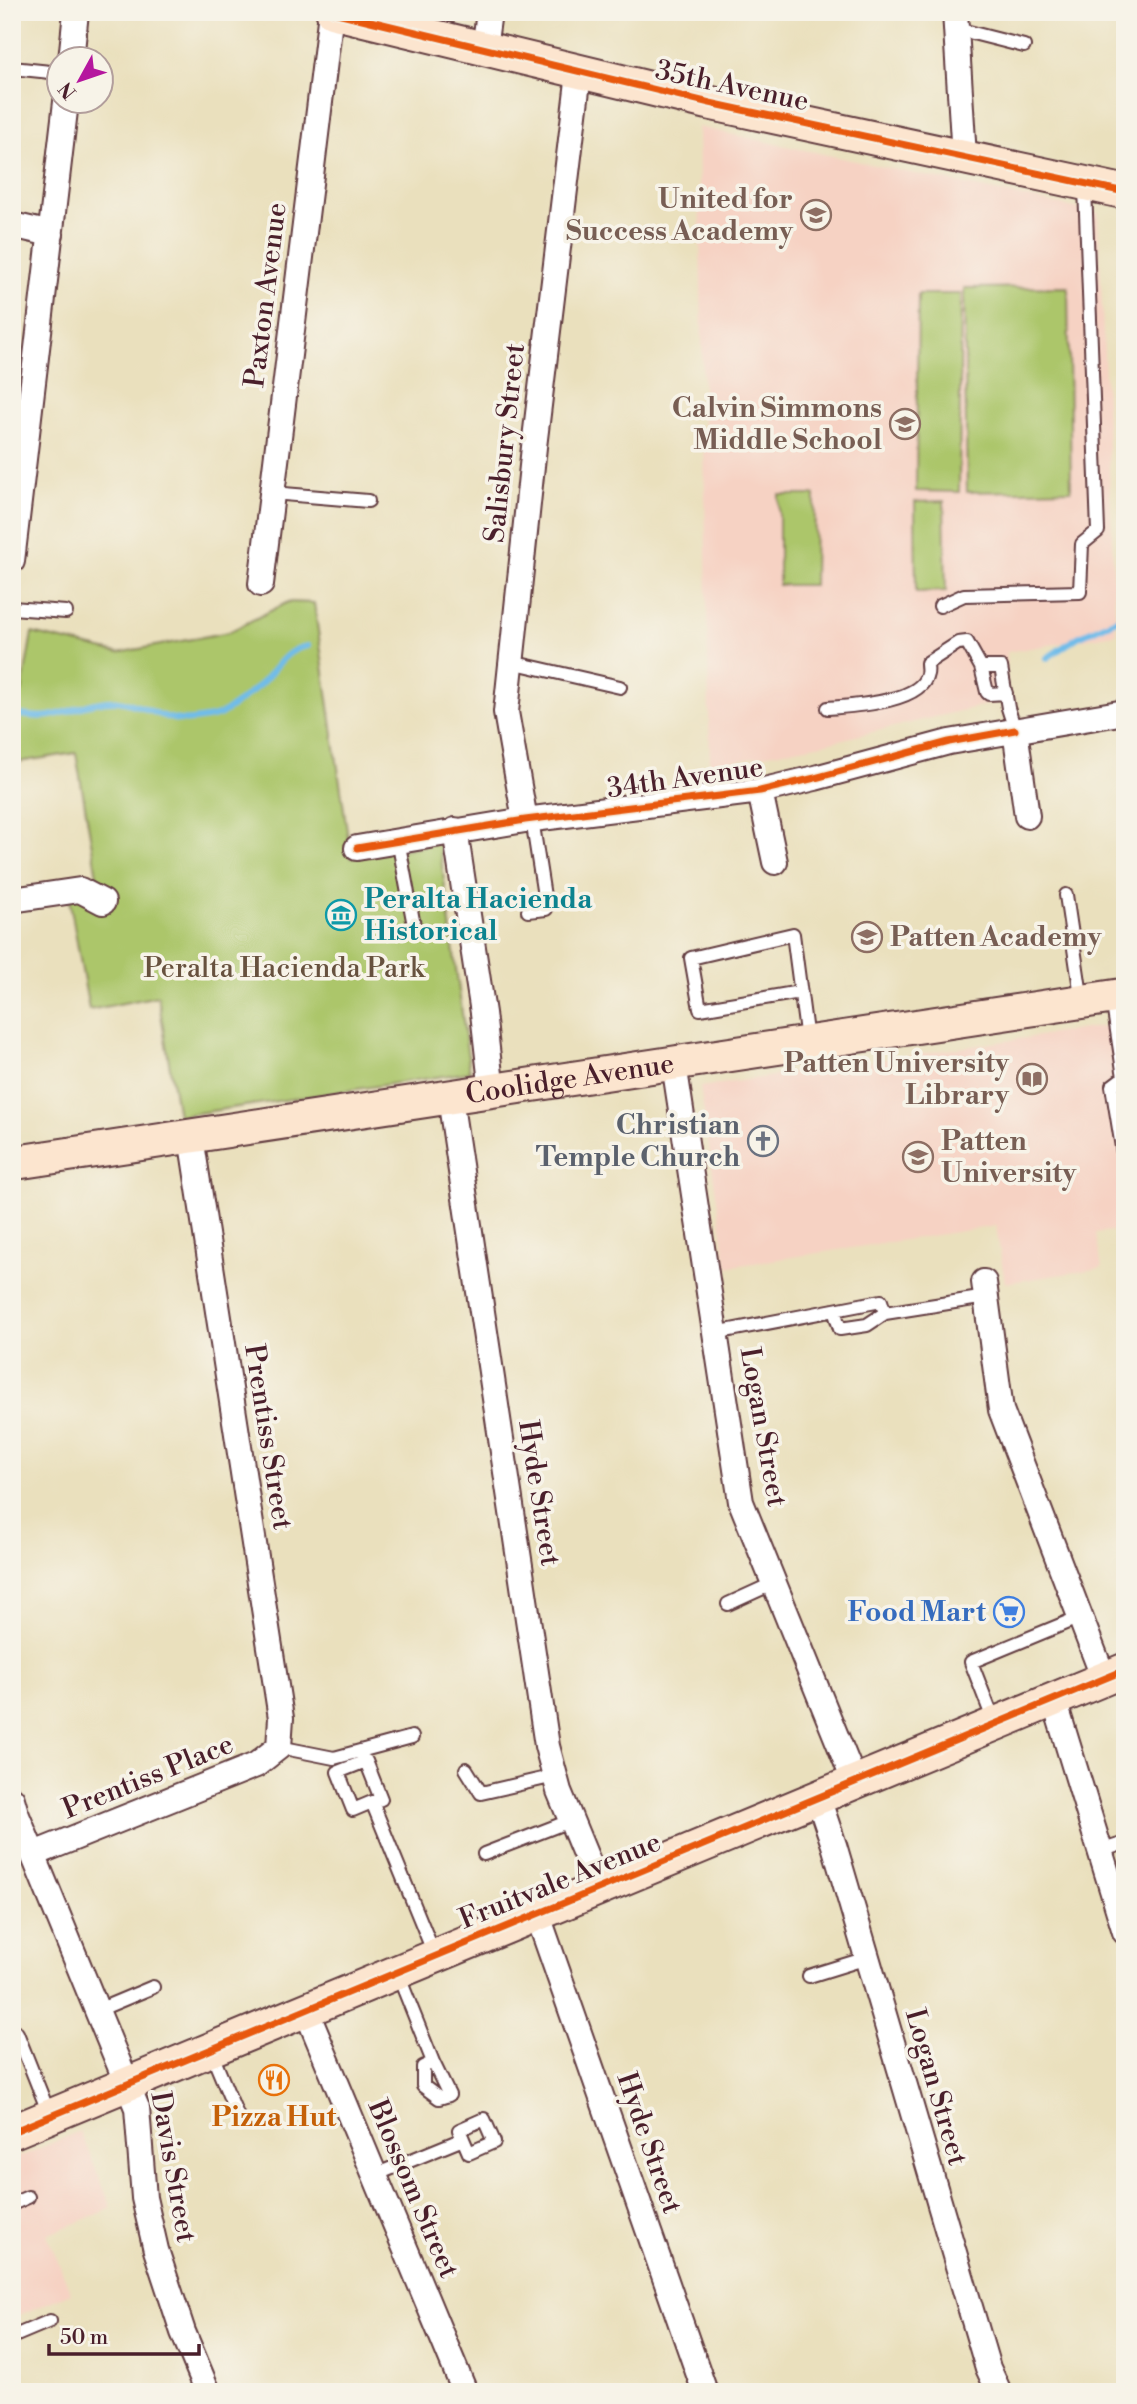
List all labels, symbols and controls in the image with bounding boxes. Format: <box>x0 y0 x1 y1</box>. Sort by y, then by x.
north arrow <box>46 46 116 116</box>
street label: 35th Avenue <box>652 53 812 119</box>
text: N <box>54 77 82 104</box>
place label: United for Success Academy <box>566 182 794 249</box>
school or university icon: United for Success Academy <box>799 198 833 232</box>
street label: Paxton Avenue <box>237 201 295 389</box>
street label: Salisbury Street <box>477 341 533 545</box>
place label: Calvin Simmons Middle School <box>672 391 882 458</box>
school or university icon: Calvin Simmons Middle School <box>888 407 922 441</box>
street label: 34th Avenue <box>605 750 765 806</box>
place label: Peralta Hacienda Historical <box>364 882 593 949</box>
museum icon: Peralta Hacienda Historical <box>324 898 358 932</box>
school or university icon: Patten Academy <box>850 920 884 954</box>
place label: Patten Academy <box>890 920 1103 955</box>
park label: Peralta Hacienda Park <box>143 951 426 986</box>
street label: Coolidge Avenue <box>463 1046 676 1112</box>
place label: Patten University Library <box>784 1046 1010 1113</box>
library icon: Patten University Library <box>1015 1062 1049 1096</box>
place label: Christian Temple Church <box>536 1108 740 1175</box>
church icon: Christian Temple Church <box>746 1124 780 1158</box>
place label: Patten University <box>941 1124 1077 1191</box>
school or university icon: Patten University <box>901 1140 935 1174</box>
street label: Prentiss Street <box>236 1342 300 1532</box>
street label: Logan Street <box>732 1344 794 1510</box>
street label: Hyde Street <box>510 1418 568 1568</box>
place label: Food Mart <box>848 1595 987 1630</box>
supermarket icon: Food Mart <box>992 1595 1026 1629</box>
street label: Prentiss Place <box>57 1727 239 1827</box>
street label: Fruitvale Avenue <box>454 1825 666 1937</box>
street label: Logan Street <box>897 2005 975 2170</box>
restaurant icon: Pizza Hut <box>257 2063 291 2097</box>
street label: Hyde Street <box>609 2068 690 2218</box>
street label: Davis Street <box>142 2089 204 2245</box>
street label: Blossom Street <box>359 2094 466 2284</box>
place label: Pizza Hut <box>211 2100 338 2135</box>
scale bar <box>49 2313 200 2357</box>
text: 50 m <box>60 2325 108 2351</box>

